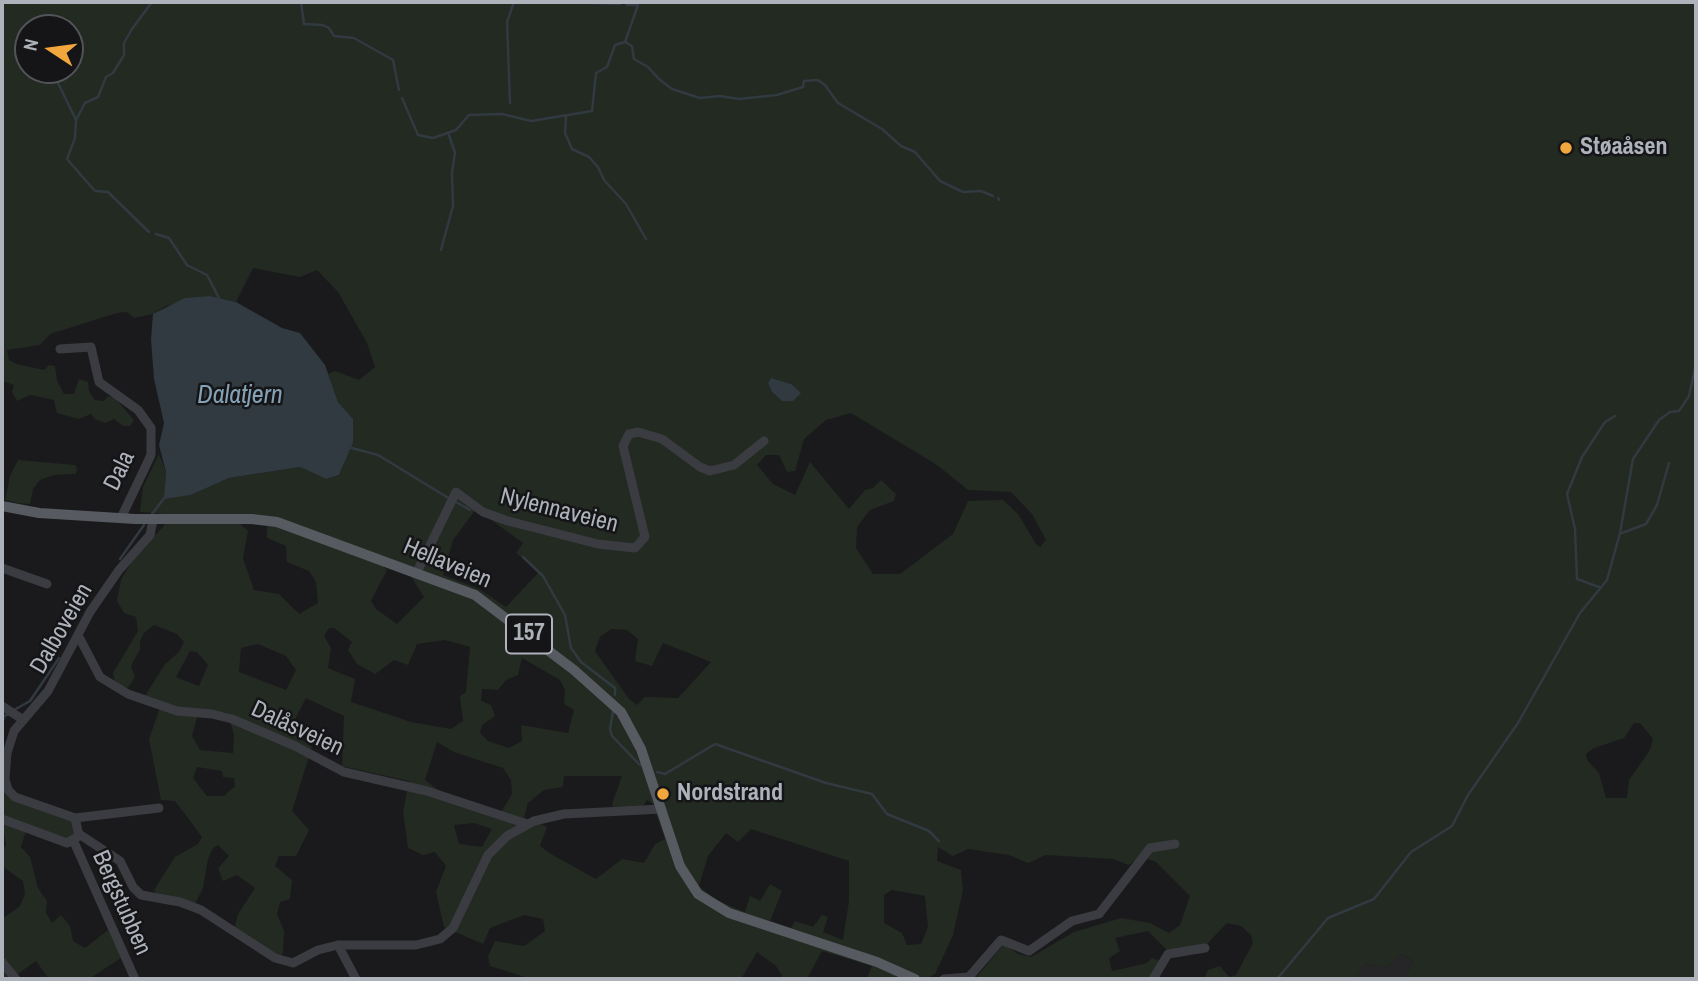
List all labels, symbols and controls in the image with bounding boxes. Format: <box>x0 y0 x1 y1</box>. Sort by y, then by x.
north arrow <box>14 14 84 84</box>
text: N <box>17 36 44 53</box>
place label: Støaåsen <box>1580 134 1668 162</box>
marker: Støaåsen <box>1558 140 1574 156</box>
water label: Dalatjern <box>197 380 283 412</box>
street label: Dala <box>98 447 142 495</box>
street label: Nylennaveien <box>497 482 621 540</box>
street label: Hellaveien <box>399 533 495 595</box>
street label: Dalboveien <box>25 579 99 679</box>
road number: 157 <box>506 614 552 654</box>
street label: Dalåsveien <box>246 695 348 763</box>
place label: Nordstrand <box>677 780 783 808</box>
marker: Nordstrand <box>655 786 671 802</box>
street label: Bergstubben <box>85 846 157 960</box>

